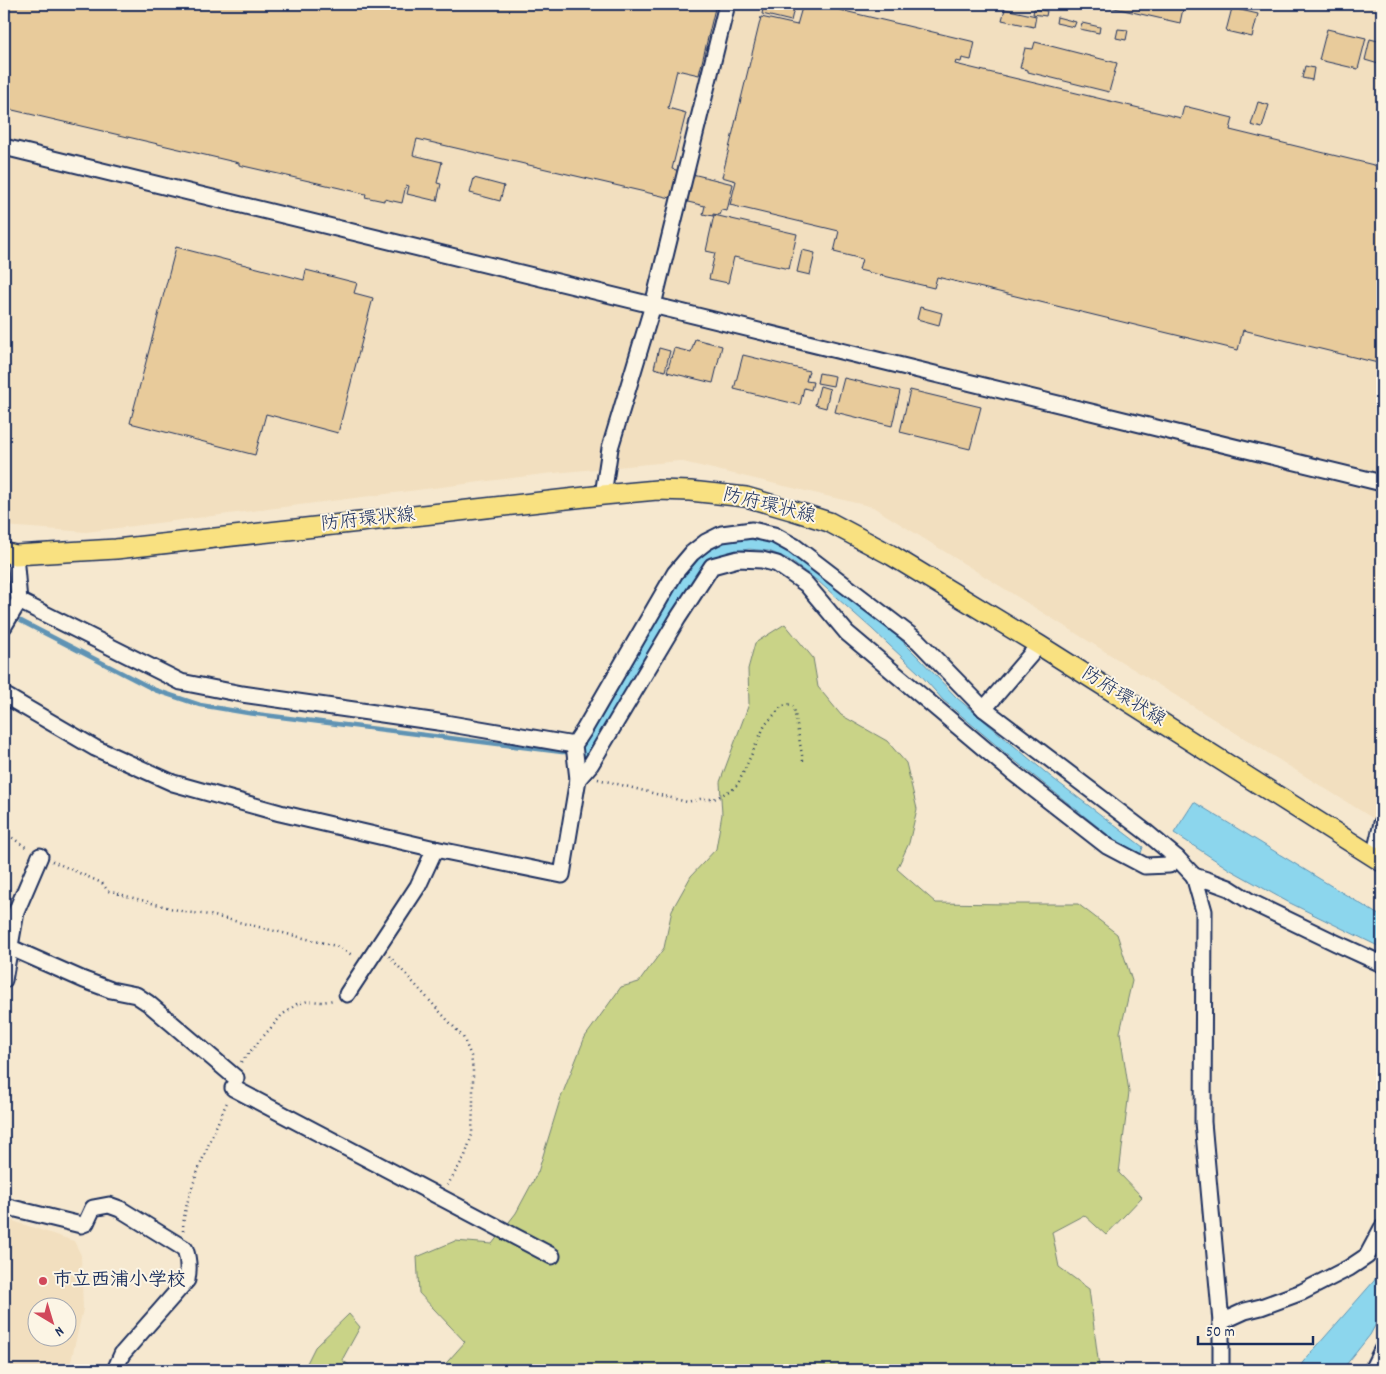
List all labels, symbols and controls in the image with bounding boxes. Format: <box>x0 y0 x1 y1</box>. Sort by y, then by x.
street label: 防府環状線 <box>720 482 818 532</box>
street label: 防府環状線 <box>319 503 417 539</box>
street label: 防府環状線 <box>1076 661 1170 735</box>
place label: 市立西浦小学校 <box>53 1268 186 1295</box>
marker: 市立西浦小学校 <box>37 1275 49 1287</box>
north arrow <box>28 1296 78 1346</box>
scale bar <box>1198 1314 1314 1346</box>
text: N <box>50 1321 68 1341</box>
text: 50 m <box>1206 1322 1235 1344</box>

